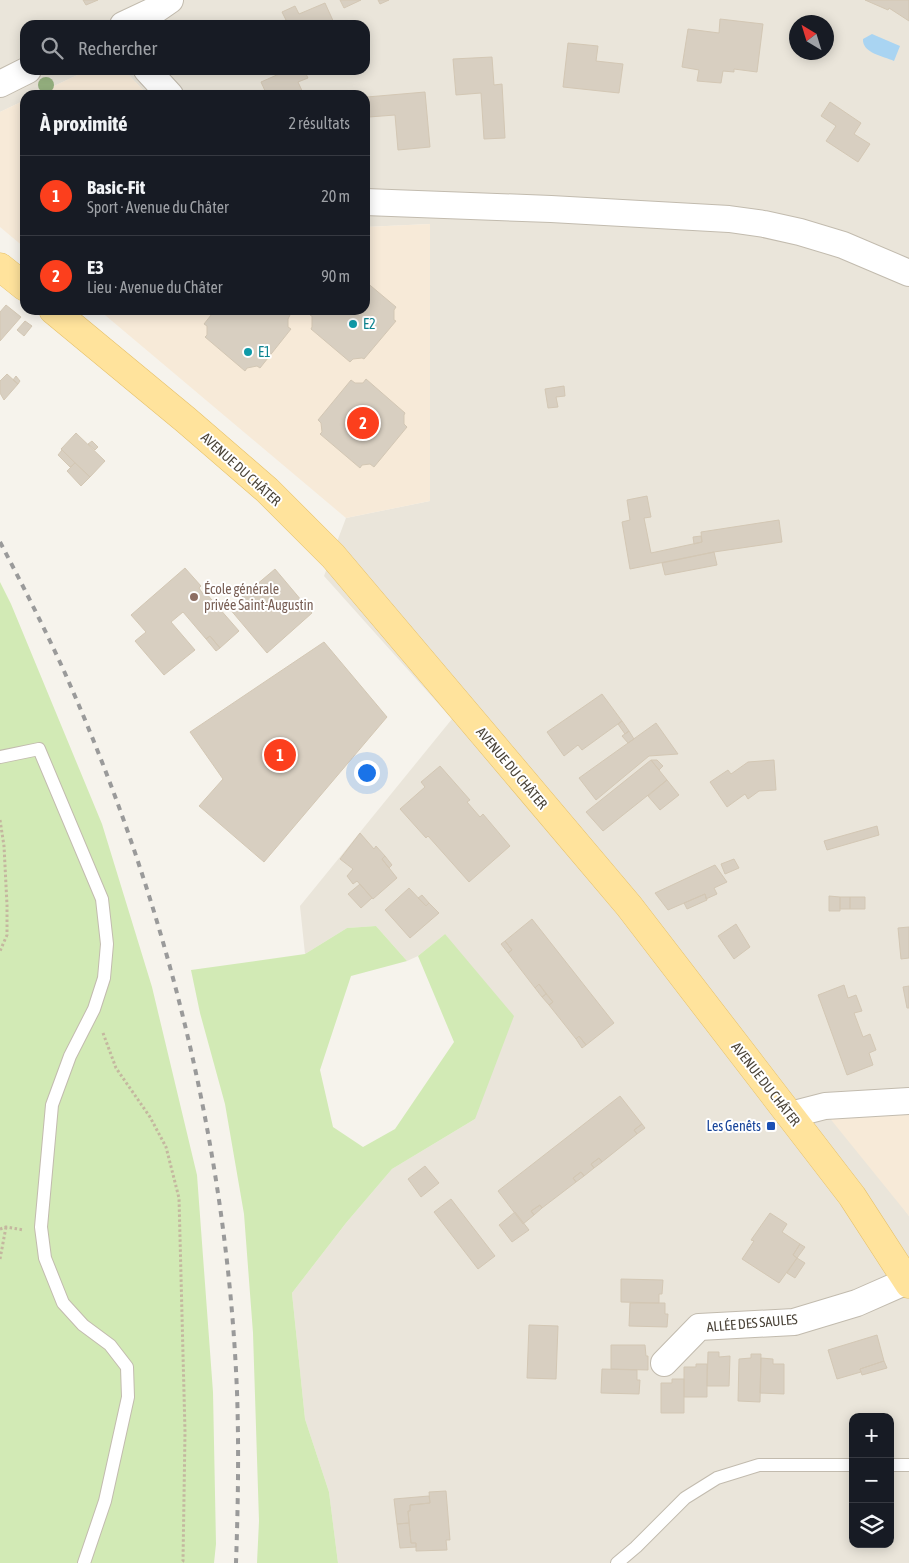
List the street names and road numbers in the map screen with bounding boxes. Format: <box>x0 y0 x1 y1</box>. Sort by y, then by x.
street label: AVENUE DU CHÂTER <box>198 429 284 509</box>
street label: AVENUE DU CHÂTER <box>473 724 551 812</box>
street label: AVENUE DU CHÂTER <box>728 1039 804 1129</box>
street label: ALLÉE DES SAULES <box>706 1311 798 1335</box>

